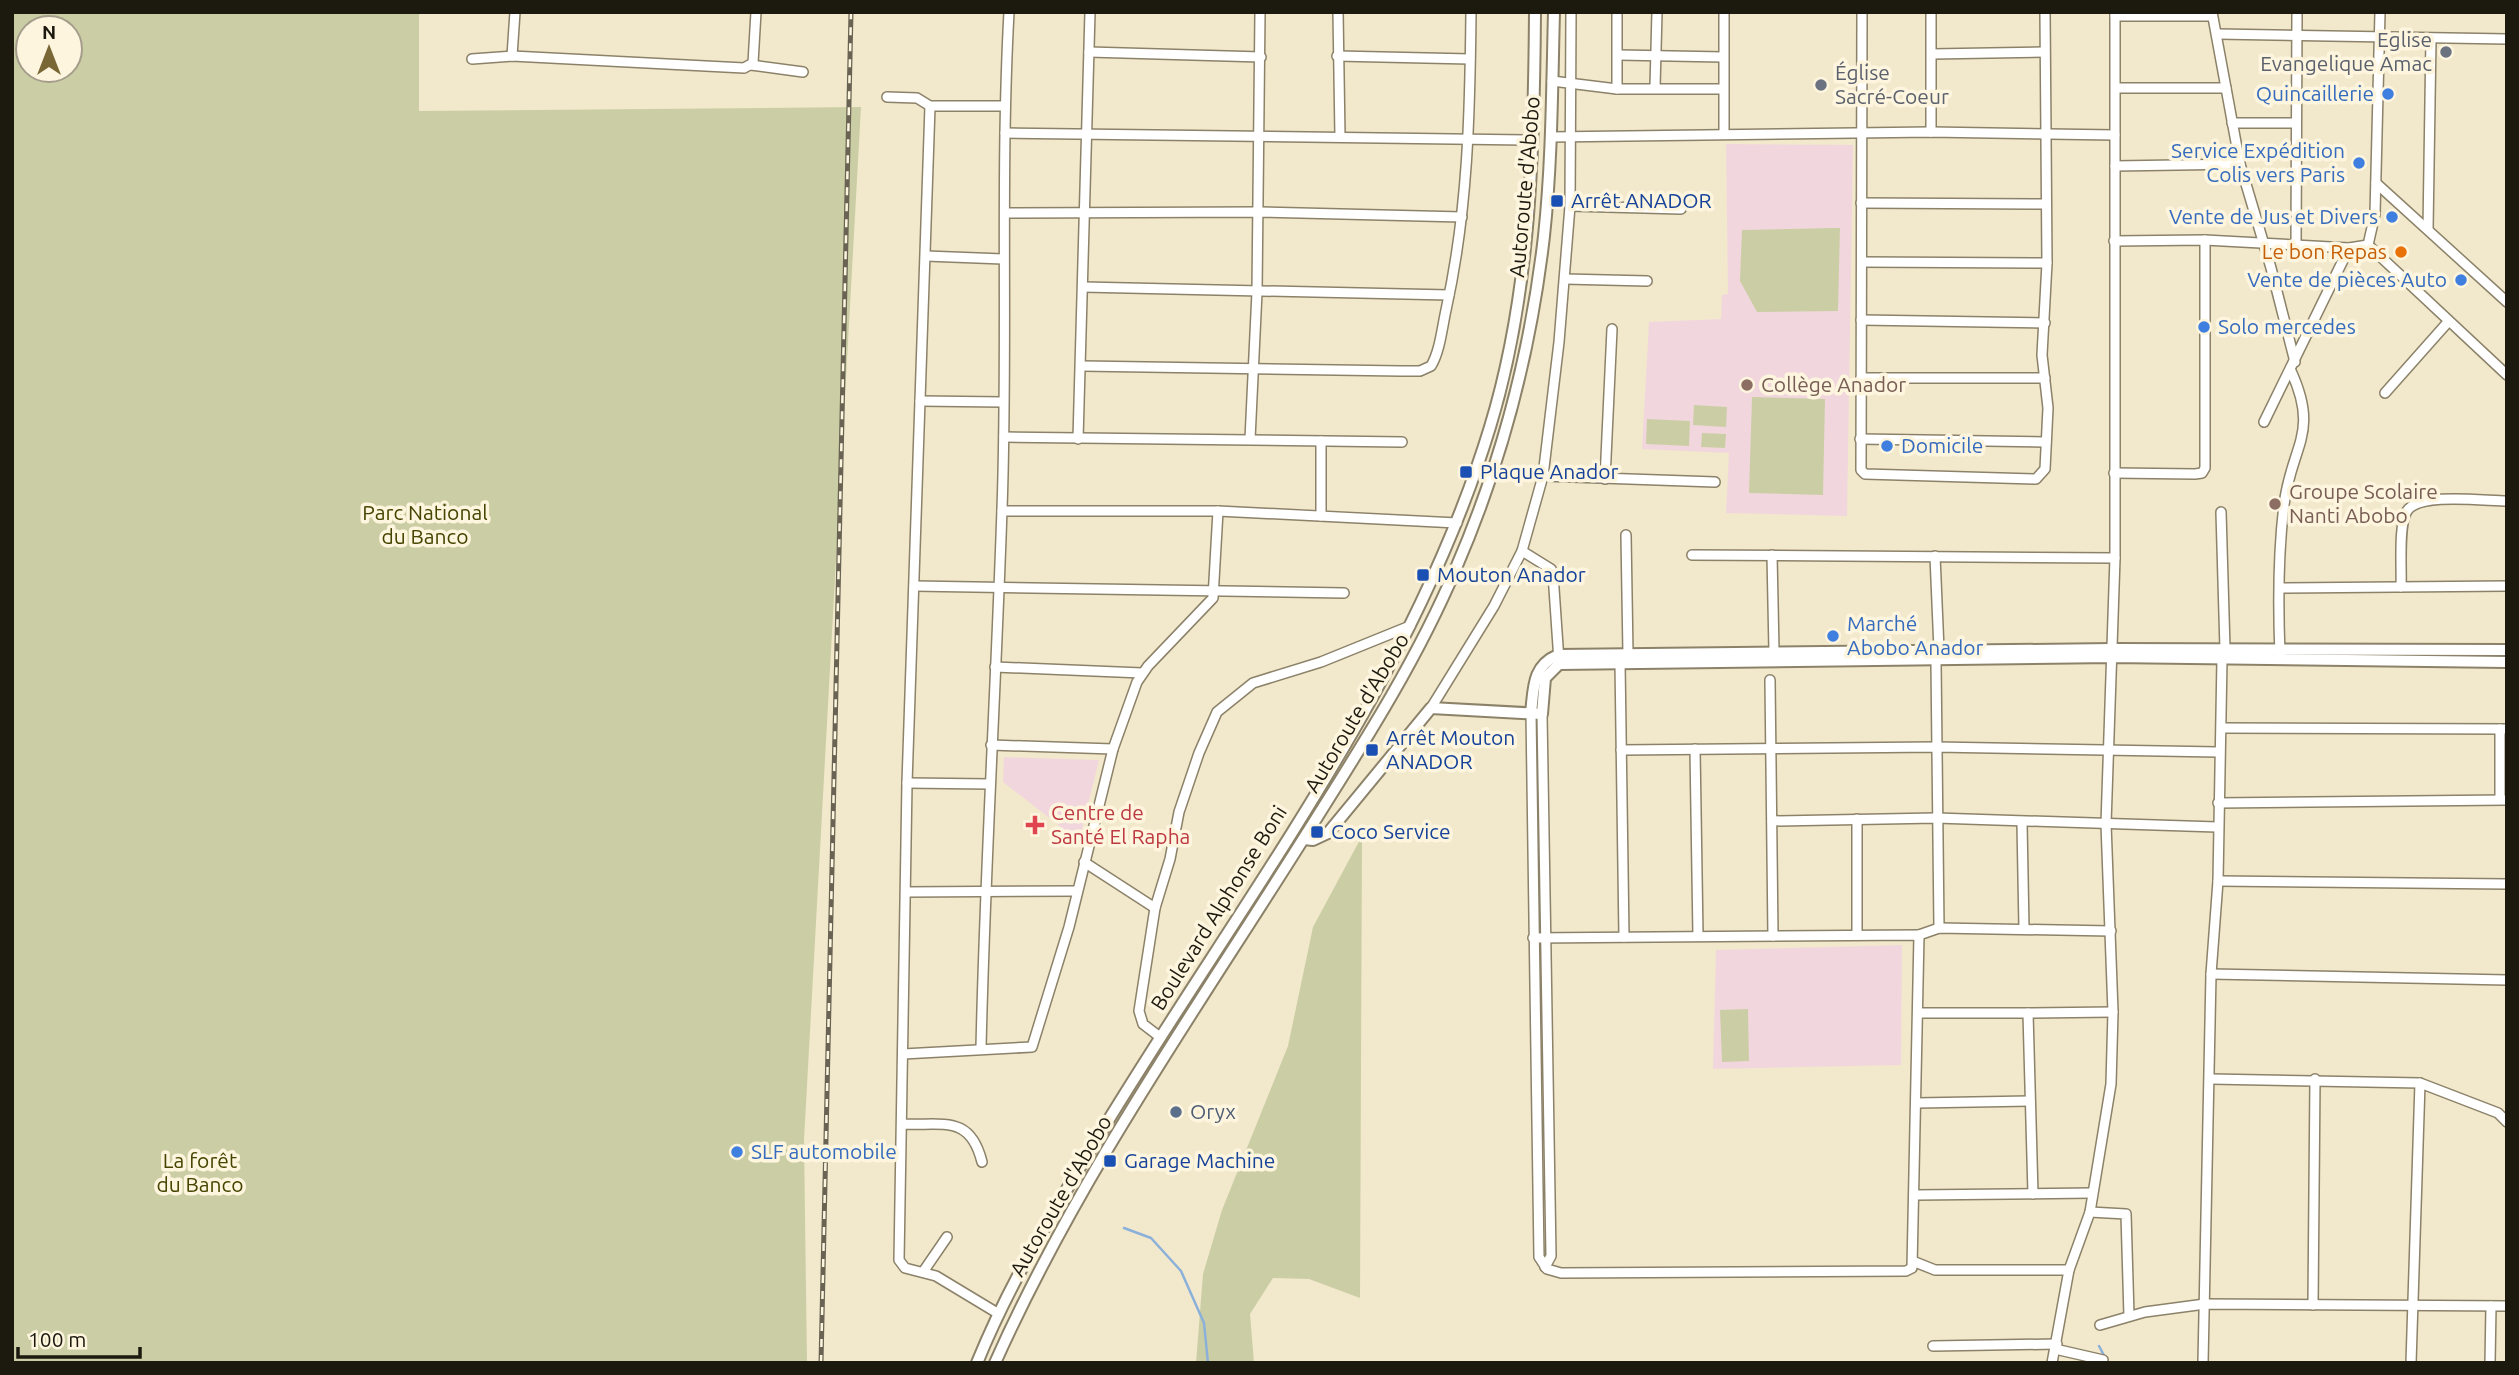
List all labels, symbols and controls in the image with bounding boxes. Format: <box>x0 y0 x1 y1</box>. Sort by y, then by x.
north arrow <box>14 14 84 84</box>
text: N <box>42 21 56 43</box>
place label: Eglise Evangelique Amac <box>2260 27 2432 75</box>
marker: Eglise Evangelique Amac <box>2438 44 2454 60</box>
place label: Église Sacré-Coeur <box>1835 60 1949 108</box>
marker: Église Sacré-Coeur <box>1813 77 1829 93</box>
place label: Quincaillerie <box>2256 81 2374 105</box>
marker: Quincaillerie <box>2380 86 2396 102</box>
street label: Autoroute d'Abobo <box>1504 95 1544 278</box>
place label: Service Expédition Colis vers Paris <box>2171 138 2345 186</box>
marker: Service Expédition Colis vers Paris <box>2351 155 2367 171</box>
place label: Arrêt ANADOR <box>1571 188 1712 212</box>
marker: Arrêt ANADOR <box>1549 193 1565 209</box>
place label: Vente de Jus et Divers <box>2169 204 2378 228</box>
marker: Vente de Jus et Divers <box>2384 209 2400 225</box>
place label: Le bon Repas <box>2262 239 2387 263</box>
marker: Le bon Repas <box>2393 244 2409 260</box>
place label: Vente de pièces Auto <box>2247 267 2447 291</box>
marker: Vente de pièces Auto <box>2453 272 2469 288</box>
place label: Solo mercedes <box>2218 314 2356 338</box>
marker: Solo mercedes <box>2196 319 2212 335</box>
place label: Collège Anador <box>1761 372 1906 396</box>
marker: Collège Anador <box>1739 377 1755 393</box>
place label: Domicile <box>1901 433 1983 457</box>
marker: Domicile <box>1879 438 1895 454</box>
place label: Plaque Anador <box>1480 459 1619 483</box>
marker: Plaque Anador <box>1458 464 1474 480</box>
place label: Groupe Scolaire Nanti Abobo <box>2289 479 2438 527</box>
marker: Groupe Scolaire Nanti Abobo <box>2267 496 2283 512</box>
park label: Parc National du Banco <box>362 500 488 548</box>
place label: Mouton Anador <box>1437 562 1586 586</box>
marker: Mouton Anador <box>1415 567 1431 583</box>
place label: Marché Abobo Anador <box>1847 611 1984 659</box>
street label: Autoroute d'Abobo <box>1299 628 1413 797</box>
marker: Marché Abobo Anador <box>1825 628 1841 644</box>
place label: Arrêt Mouton ANADOR <box>1386 725 1515 773</box>
marker: Arrêt Mouton ANADOR <box>1364 742 1380 758</box>
place label: Centre de Santé El Rapha <box>1051 800 1190 848</box>
street label: Boulevard Alphonse Boni <box>1145 801 1291 1014</box>
marker: Centre de Santé El Rapha <box>1025 815 1045 835</box>
place label: Coco Service <box>1331 819 1451 843</box>
marker: Coco Service <box>1309 824 1325 840</box>
place label: Oryx <box>1190 1099 1236 1123</box>
marker: Oryx <box>1168 1104 1184 1120</box>
street label: Autoroute d'Abobo <box>1004 1111 1116 1280</box>
place label: SLF automobile <box>751 1139 897 1163</box>
marker: SLF automobile <box>729 1144 745 1160</box>
park label: La forêt du Banco <box>156 1148 244 1196</box>
place label: Garage Machine <box>1124 1148 1275 1172</box>
marker: Garage Machine <box>1102 1153 1118 1169</box>
scale bar <box>18 1316 140 1360</box>
text: 100 m <box>28 1327 86 1351</box>

